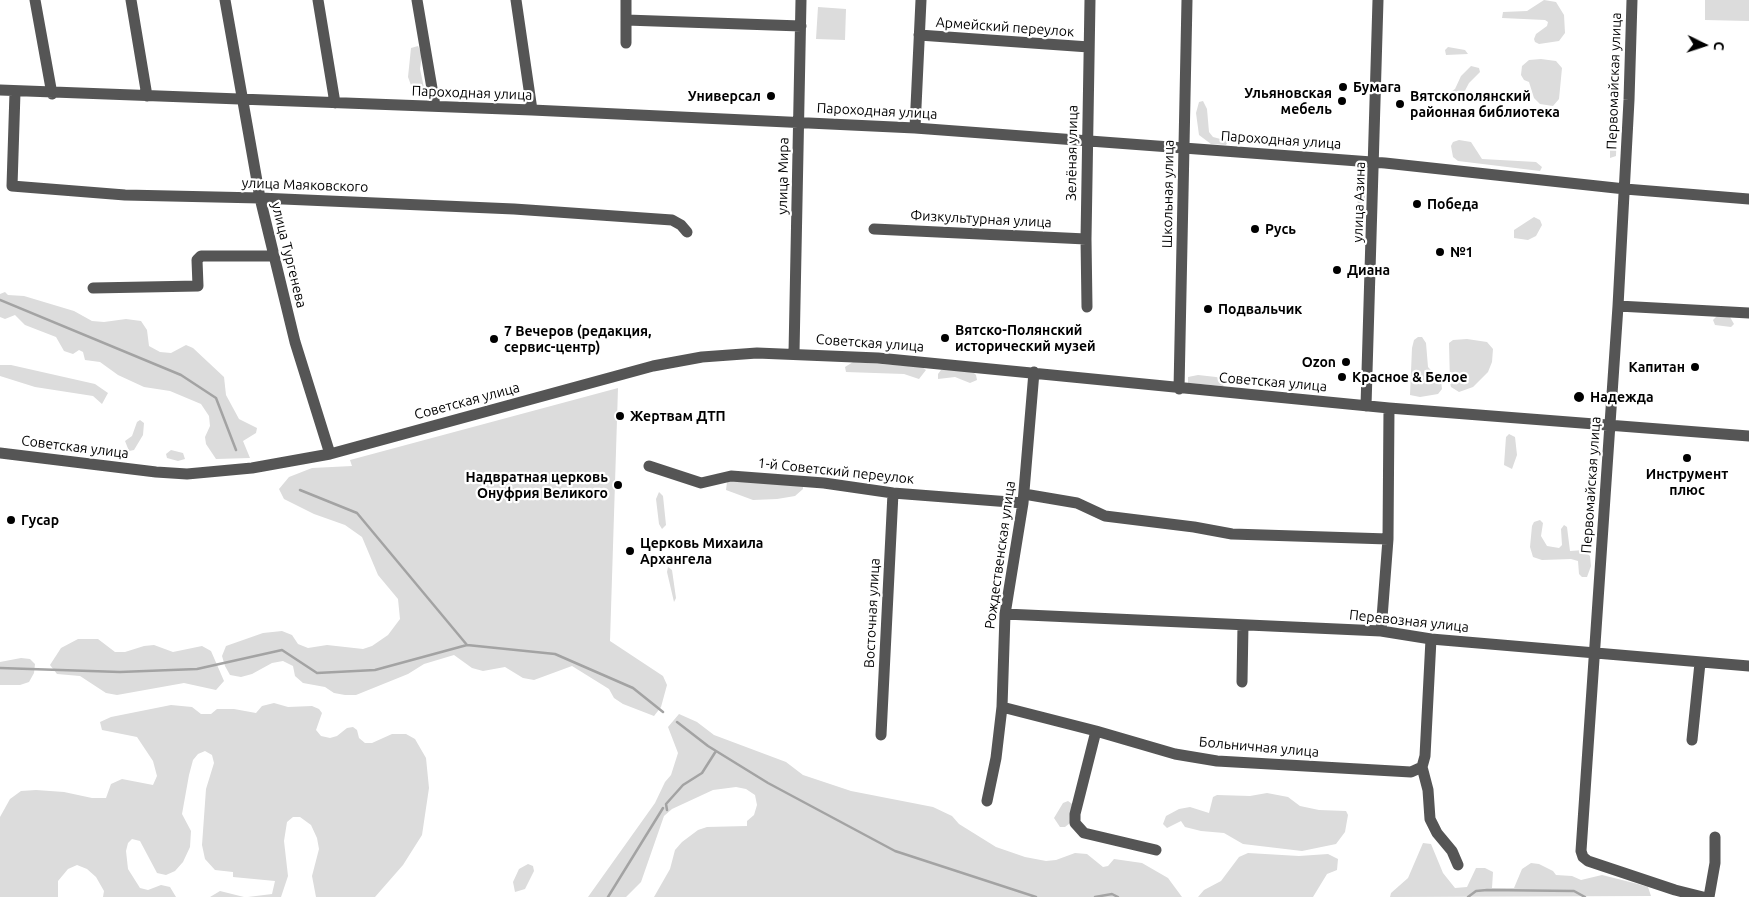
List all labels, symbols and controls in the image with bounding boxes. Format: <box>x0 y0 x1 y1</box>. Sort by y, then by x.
street label: Первомайская улица <box>1603 12 1625 150</box>
street label: Армейский переулок <box>935 14 1075 40</box>
north arrow <box>1679 20 1729 70</box>
text: С <box>1711 41 1727 51</box>
place label: Бумага <box>1353 79 1401 95</box>
marker: Бумага <box>1337 81 1349 93</box>
street label: Пароходная улица <box>411 82 533 104</box>
place label: Ульяновская мебель <box>1244 85 1332 118</box>
place label: Универсал <box>688 88 761 104</box>
place label: Вятскополянский районная библиотека <box>1410 88 1560 120</box>
marker: Универсал <box>765 90 777 102</box>
marker: Ульяновская мебель <box>1336 95 1348 107</box>
marker: Вятскополянский районная библиотека <box>1394 98 1406 110</box>
street label: Пароходная улица <box>816 99 938 123</box>
street label: Зелёная улица <box>1063 105 1081 201</box>
street label: Пароходная улица <box>1220 127 1342 153</box>
street label: улица Мира <box>774 137 792 215</box>
street label: Школьная улица <box>1159 140 1177 248</box>
street label: улица Азина <box>1349 161 1369 243</box>
street label: улица Маяковского <box>241 174 369 196</box>
place label: Победа <box>1427 196 1479 212</box>
marker: Победа <box>1411 198 1423 210</box>
street label: улица Тургенева <box>268 200 310 310</box>
street label: Физкультурная улица <box>910 207 1052 231</box>
place label: Русь <box>1265 221 1296 237</box>
marker: Русь <box>1249 223 1261 235</box>
place label: №1 <box>1450 244 1474 260</box>
marker: №1 <box>1434 246 1446 258</box>
place label: Диана <box>1347 262 1390 278</box>
marker: Диана <box>1331 264 1343 276</box>
place label: Подвальчик <box>1218 301 1302 317</box>
marker: Подвальчик <box>1202 303 1214 315</box>
place label: Вятско-Полянский исторический музей <box>955 322 1096 354</box>
place label: 7 Вечеров (редакция, сервис-центр) <box>504 323 651 356</box>
street label: Советская улица <box>815 331 925 355</box>
marker: Вятско-Полянский исторический музей <box>939 332 951 344</box>
marker: 7 Вечеров (редакция, сервис-центр) <box>488 333 500 345</box>
place label: Ozon <box>1302 354 1336 370</box>
marker: Ozon <box>1340 356 1352 368</box>
place label: Капитан <box>1628 359 1685 375</box>
marker: Капитан <box>1689 361 1701 373</box>
street label: Советская улица <box>1218 369 1328 395</box>
place label: Красное & Белое <box>1352 369 1467 385</box>
marker: Красное & Белое <box>1336 371 1348 383</box>
street label: Советская улица <box>412 379 522 423</box>
place label: Надежда <box>1590 389 1654 405</box>
marker: Надежда <box>1572 390 1586 404</box>
place label: Жертвам ДТП <box>630 408 726 424</box>
marker: Жертвам ДТП <box>614 410 626 422</box>
street label: Первомайская улица <box>1578 416 1604 554</box>
street label: Советская улица <box>20 432 130 462</box>
marker: Инструмент плюс <box>1681 452 1693 464</box>
street label: 1-й Советский переулок <box>757 454 915 488</box>
place label: Инструмент плюс <box>1646 466 1728 498</box>
place label: Надвратная церковь Онуфрия Великого <box>466 469 608 502</box>
marker: Надвратная церковь Онуфрия Великого <box>612 479 624 491</box>
street label: Рождественская улица <box>981 480 1019 630</box>
place label: Гусар <box>21 512 59 528</box>
marker: Гусар <box>5 514 17 526</box>
place label: Церковь Михаила Архангела <box>640 535 763 568</box>
marker: Церковь Михаила Архангела <box>624 545 636 557</box>
street label: Восточная улица <box>861 558 883 668</box>
street label: Перевозная улица <box>1348 606 1470 636</box>
street label: Больничная улица <box>1198 733 1320 761</box>

